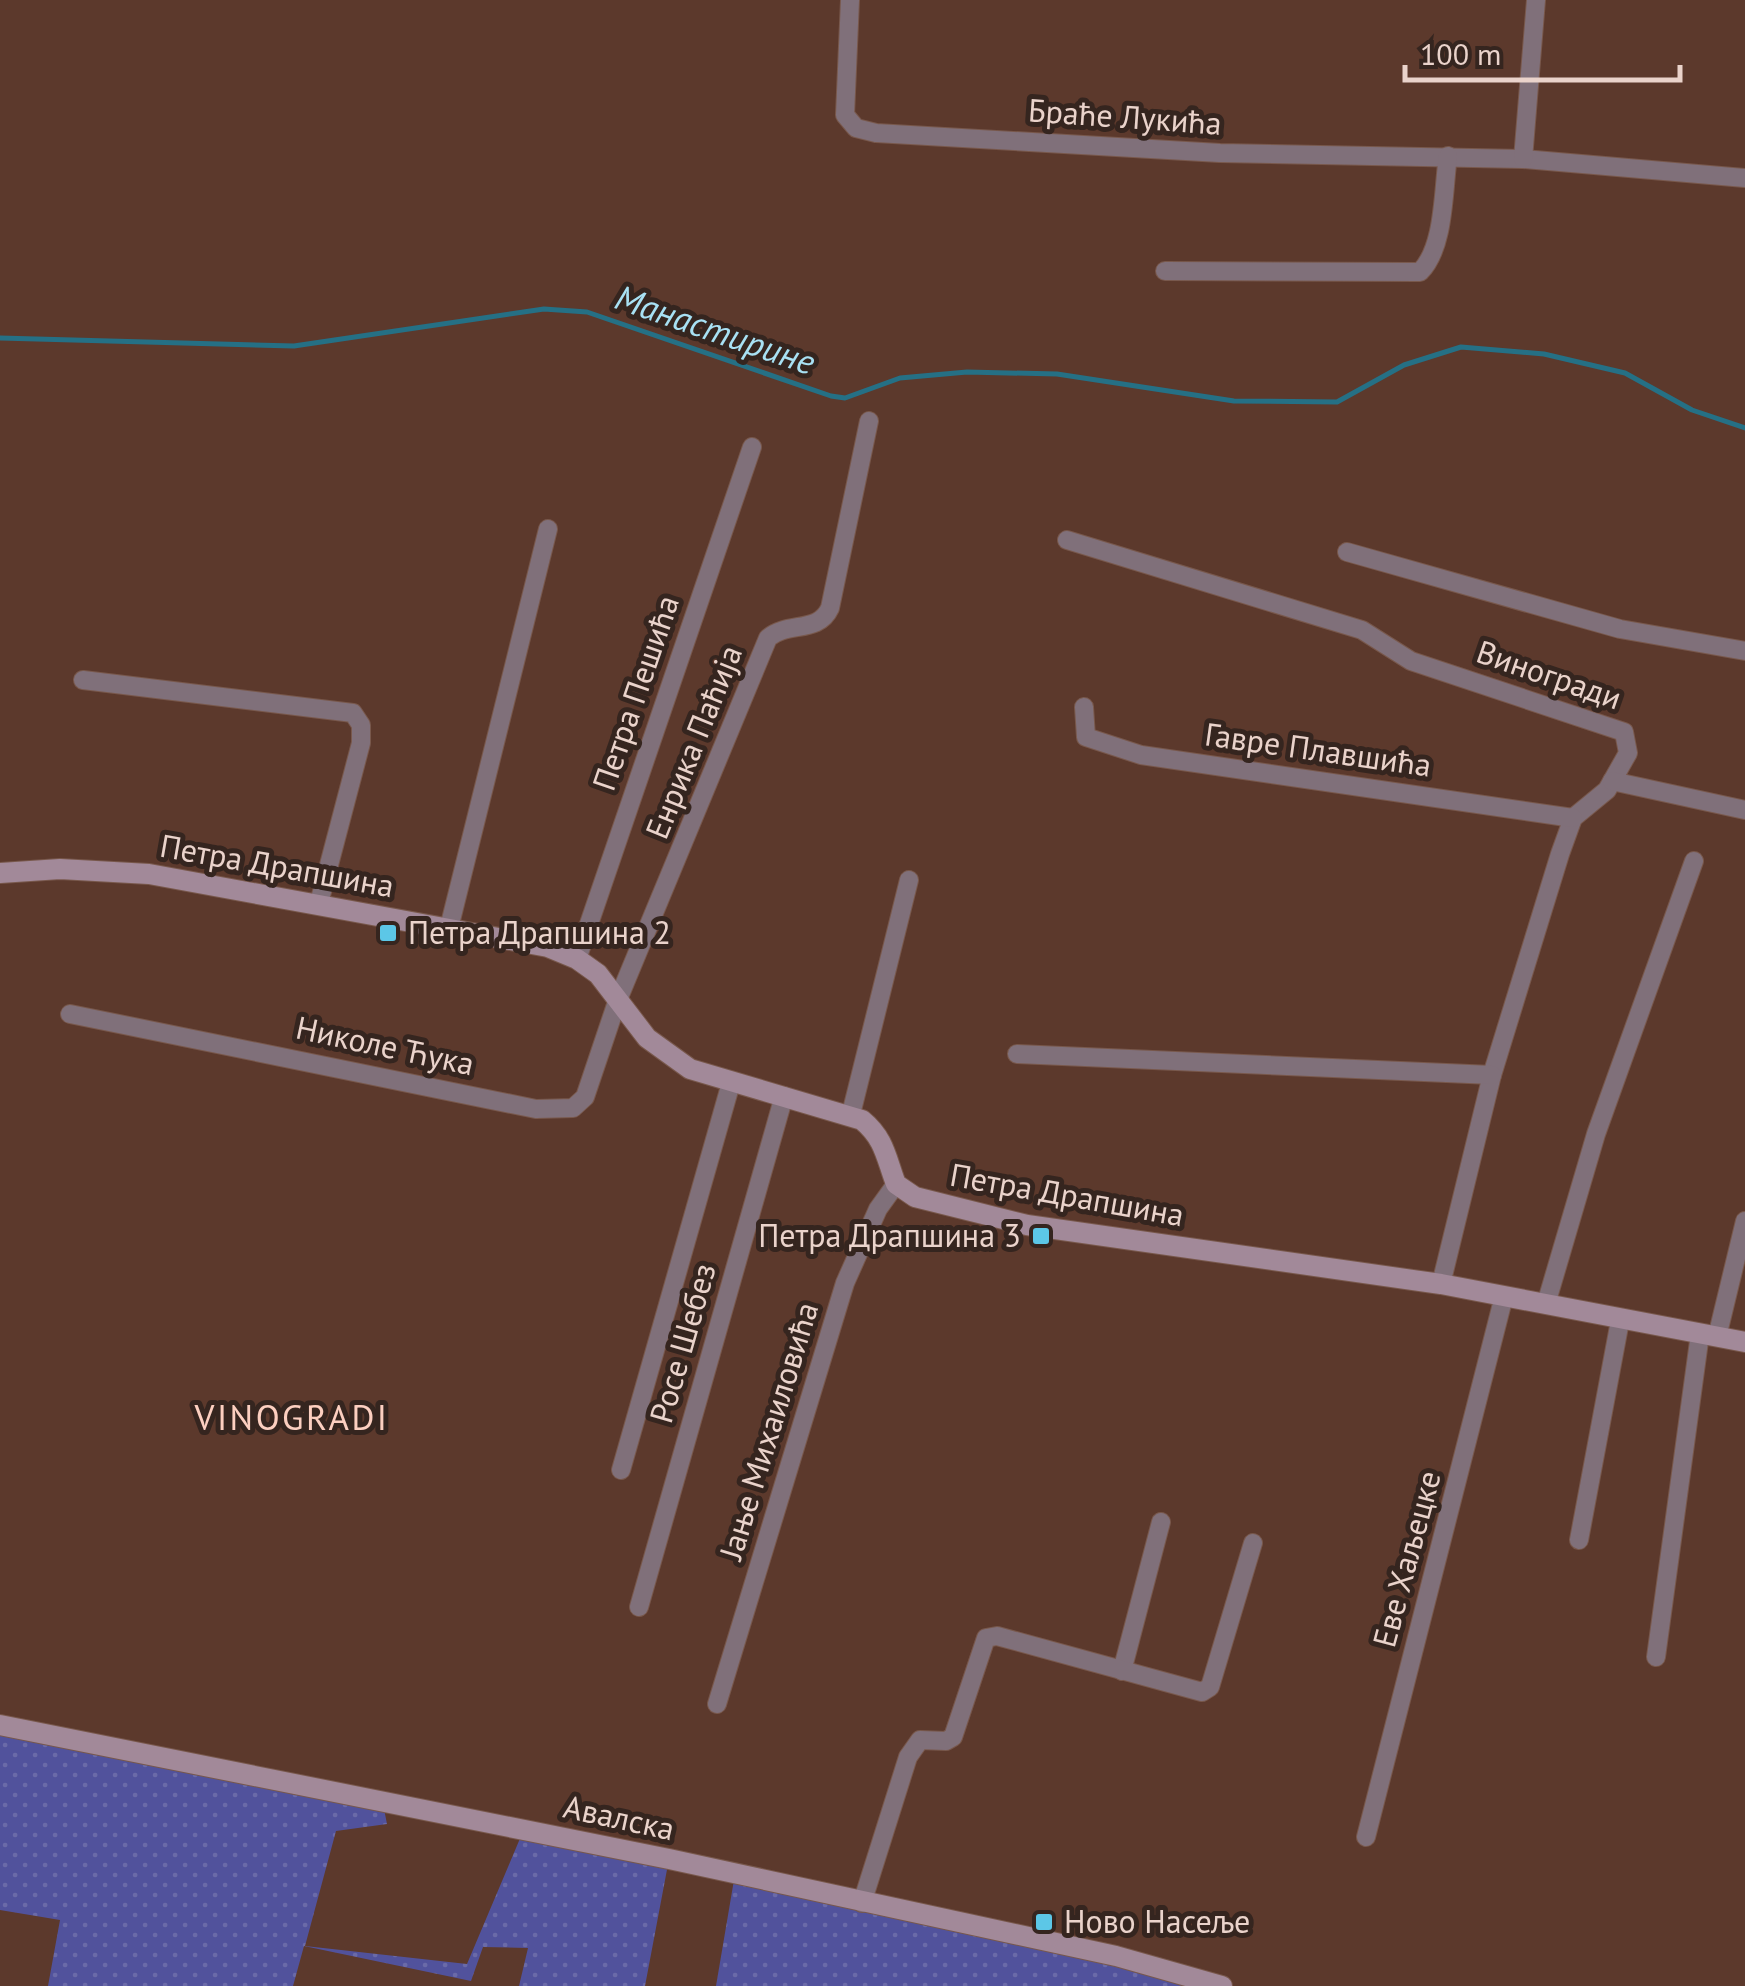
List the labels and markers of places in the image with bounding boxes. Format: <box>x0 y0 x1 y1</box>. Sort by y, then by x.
place label: Петра Драпшина 2 <box>408 911 671 953</box>
marker: Петра Драпшина 2 <box>377 922 399 944</box>
place label: Петра Драпшина 3 <box>758 1214 1021 1256</box>
marker: Петра Драпшина 3 <box>1030 1225 1052 1247</box>
place label: Ново Насеље <box>1064 1900 1250 1942</box>
marker: Ново Насеље <box>1033 1911 1055 1933</box>

